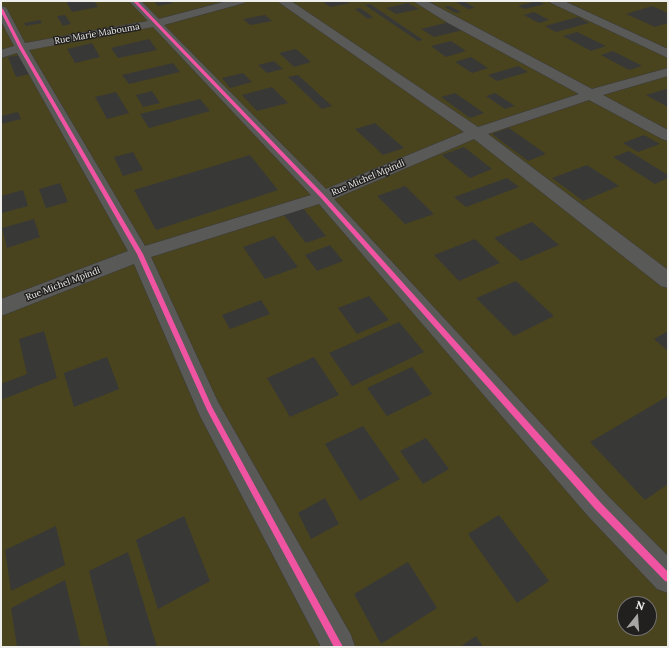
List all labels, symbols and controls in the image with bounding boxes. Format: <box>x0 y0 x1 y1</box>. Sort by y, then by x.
street label: Rue Marie Mabouma <box>54 21 140 47</box>
street label: Rue Michel Mpindi <box>330 158 406 198</box>
street label: Rue Michel Mpindi <box>24 265 102 303</box>
north arrow <box>617 596 657 636</box>
text: N <box>634 598 646 613</box>

